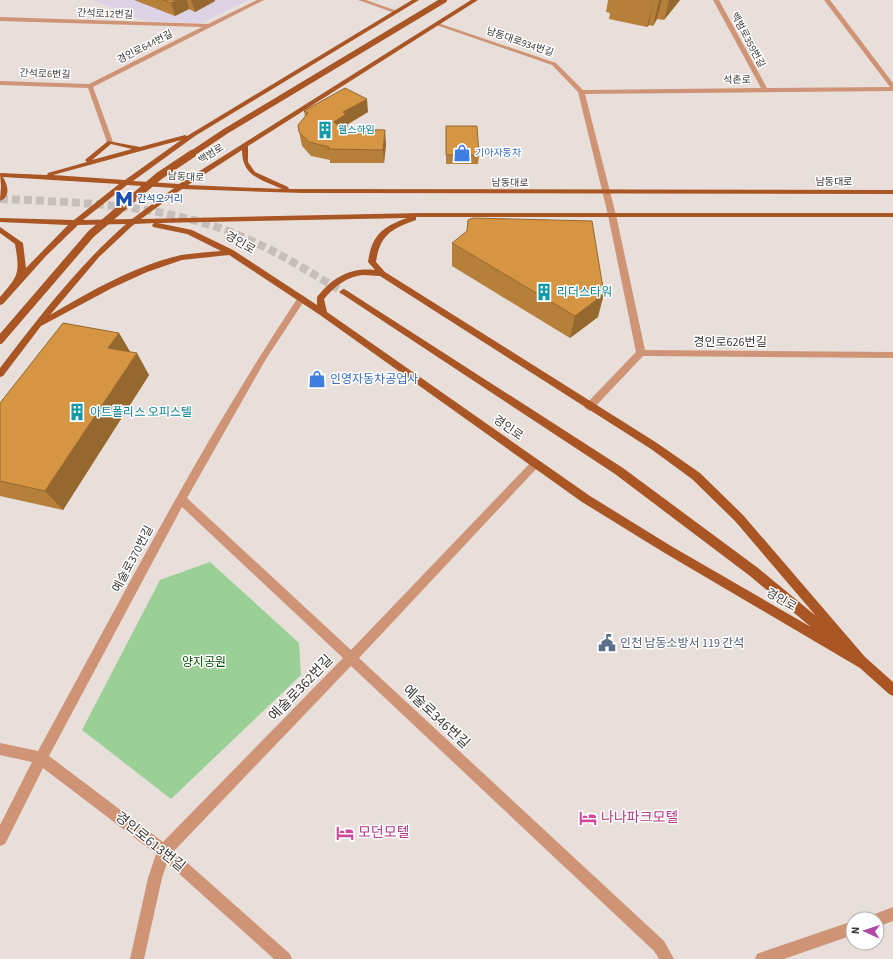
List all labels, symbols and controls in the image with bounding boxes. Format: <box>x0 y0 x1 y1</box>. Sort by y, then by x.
street label: 간석로12번길 <box>77 6 133 22</box>
street label: 백범로359번길 <box>728 10 768 70</box>
street label: 남동대로934번길 <box>485 24 555 60</box>
street label: 경인로644번길 <box>115 27 175 67</box>
street label: 간석로6번길 <box>19 66 71 82</box>
street label: 석촌로 <box>723 73 751 87</box>
building icon: 웰스하임 <box>315 120 335 140</box>
place label: 웰스하임 <box>338 123 375 137</box>
street label: 백범로 <box>196 141 226 167</box>
shop icon: 기아자동차 <box>452 143 472 163</box>
place label: 기아자동차 <box>475 146 522 160</box>
street label: 남동대로 <box>167 169 205 185</box>
street label: 남동대로 <box>816 175 852 189</box>
street label: 남동대로 <box>491 176 529 190</box>
metro station icon: 간석오거리 <box>114 189 134 209</box>
place label: 간석오거리 <box>137 192 183 206</box>
street label: 경인로 <box>221 227 259 259</box>
building icon: 리더스타워 <box>534 282 554 302</box>
place label: 리더스타워 <box>557 284 612 301</box>
street label: 경인로626번길 <box>693 334 767 351</box>
shop icon: 인영자동차공업사 <box>307 369 327 389</box>
place label: 인영자동차공업사 <box>330 371 418 388</box>
building icon: 아트폴리스 오피스텔 <box>67 402 87 422</box>
place label: 아트폴리스 오피스텔 <box>90 404 192 421</box>
street label: 경인로 <box>490 412 526 444</box>
street label: 예술로370번길 <box>108 523 158 595</box>
street label: 경인로 <box>762 584 800 616</box>
public building icon: 인천 남동소방서 119 간석 <box>597 633 617 653</box>
place label: 인천 남동소방서 119 간석 <box>620 635 744 652</box>
street label: 예술로362번길 <box>264 650 338 726</box>
park label: 양지공원 <box>182 654 226 671</box>
street label: 예술로346번길 <box>398 681 474 753</box>
street label: 경인로613번길 <box>111 807 189 877</box>
hotel icon: 나나파크모텔 <box>578 808 598 828</box>
place label: 나나파크모텔 <box>601 808 678 828</box>
hotel icon: 모던모텔 <box>335 823 355 843</box>
place label: 모던모텔 <box>358 823 410 843</box>
north arrow <box>845 911 885 951</box>
text: N <box>848 926 863 935</box>

